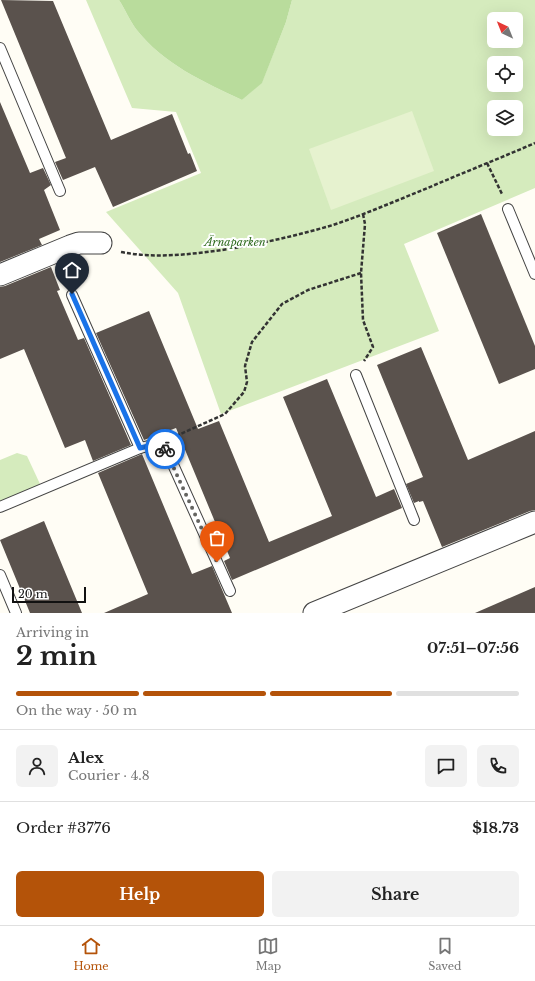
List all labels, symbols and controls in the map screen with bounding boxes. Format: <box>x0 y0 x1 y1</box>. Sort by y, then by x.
north arrow <box>487 12 523 48</box>
map controls <box>487 12 523 136</box>
button: locate <box>487 56 523 92</box>
button: layers <box>487 100 523 136</box>
park label: Ärnaparken <box>202 235 266 249</box>
pin <box>55 253 89 294</box>
icon: home <box>61 259 83 281</box>
courier <box>145 429 185 469</box>
icon: bike <box>154 438 176 460</box>
pin <box>200 521 234 562</box>
icon: bag <box>206 527 228 549</box>
scale bar <box>12 585 86 604</box>
text: 20 m <box>18 587 48 601</box>
text: Arriving in <box>16 624 89 641</box>
text: 07:51–07:56 <box>427 638 519 657</box>
text: 2 min <box>16 640 97 672</box>
text: On the way · 50 m <box>16 702 137 719</box>
button: person <box>16 745 58 787</box>
button: chat <box>425 745 467 787</box>
button: phone <box>477 745 519 787</box>
text: Alex <box>68 748 104 767</box>
text: Courier · 4.8 <box>68 767 150 784</box>
text: Order #3776 <box>16 818 111 837</box>
text: $18.73 <box>472 818 519 837</box>
button: Help <box>16 871 264 917</box>
button: Share <box>272 871 519 917</box>
tab: Home <box>74 935 109 973</box>
tab: Map <box>256 935 281 973</box>
tab: Saved <box>428 935 461 973</box>

